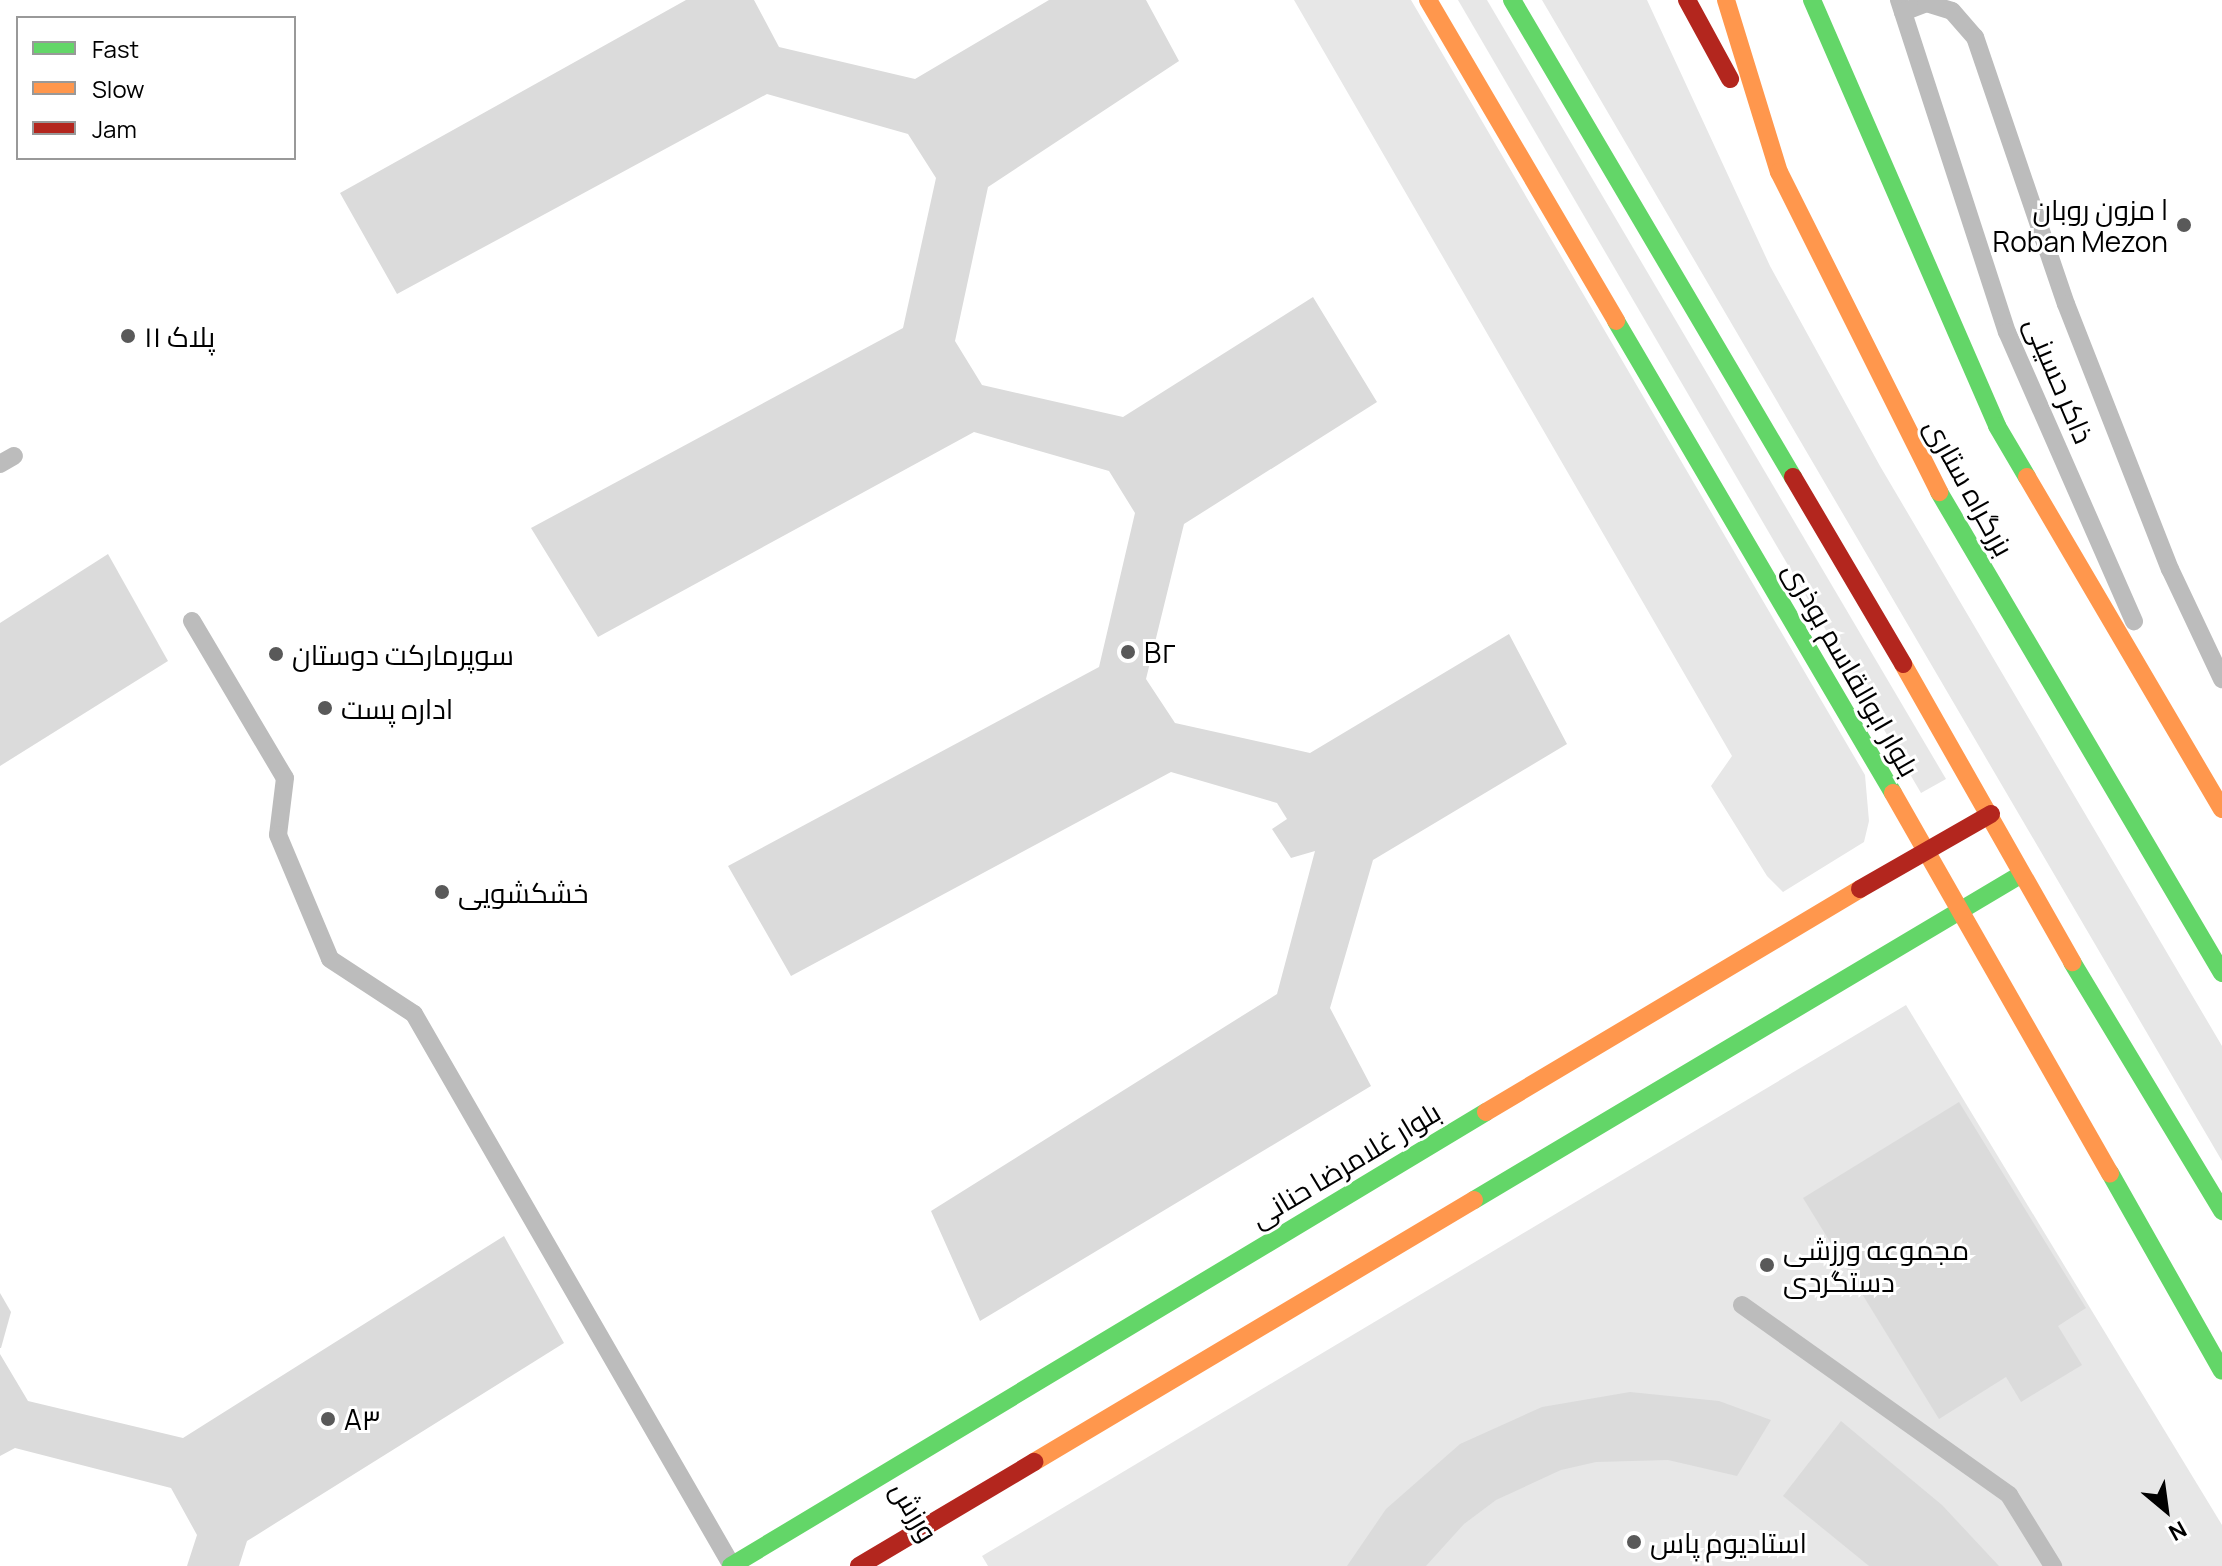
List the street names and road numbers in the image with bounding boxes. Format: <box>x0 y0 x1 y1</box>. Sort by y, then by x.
street label: ذاکر حسینی <box>2018 312 2102 448</box>
street label: بزرگراه ستاری <box>1918 412 2022 562</box>
street label: بلوار ابوالقاسم بوذری <box>1777 556 1927 782</box>
street label: بلوار غلامرضا حنانی <box>1244 1094 1446 1234</box>
street label: ورزش <box>884 1475 946 1547</box>

